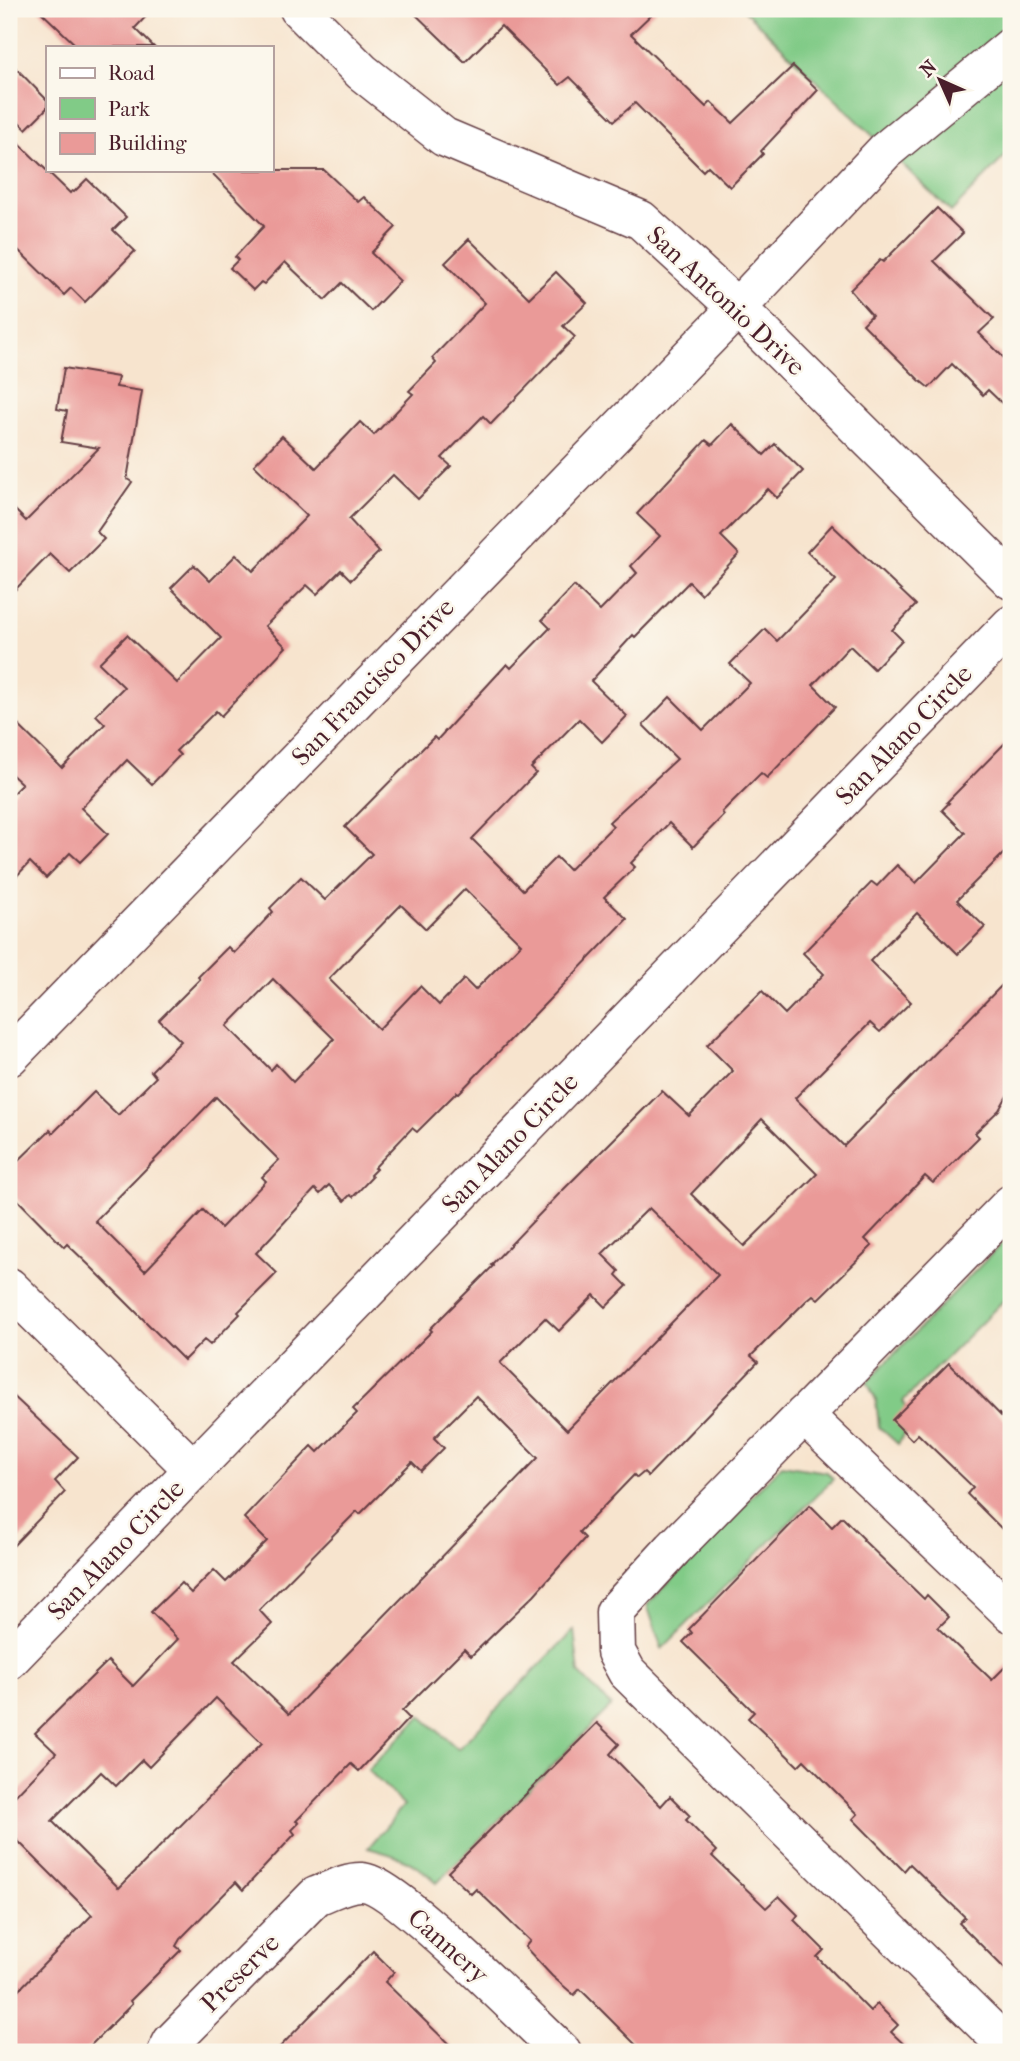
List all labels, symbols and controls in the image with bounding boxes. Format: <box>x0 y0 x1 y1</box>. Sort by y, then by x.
legend <box>46 46 273 172</box>
north arrow <box>904 46 974 116</box>
text: N <box>916 55 942 82</box>
text: Road <box>108 61 155 85</box>
text: Park <box>108 97 150 121</box>
text: Building <box>108 131 187 155</box>
street label: San Antonio Drive <box>640 220 812 382</box>
street label: San Francisco Drive <box>285 592 461 772</box>
street label: San Alano Circle <box>829 658 979 812</box>
street label: San Alano Circle <box>435 1066 585 1220</box>
street label: San Alano Circle <box>41 1473 191 1627</box>
street label: Cannery <box>401 1902 495 1991</box>
street label: Preserve <box>194 1927 286 2019</box>

